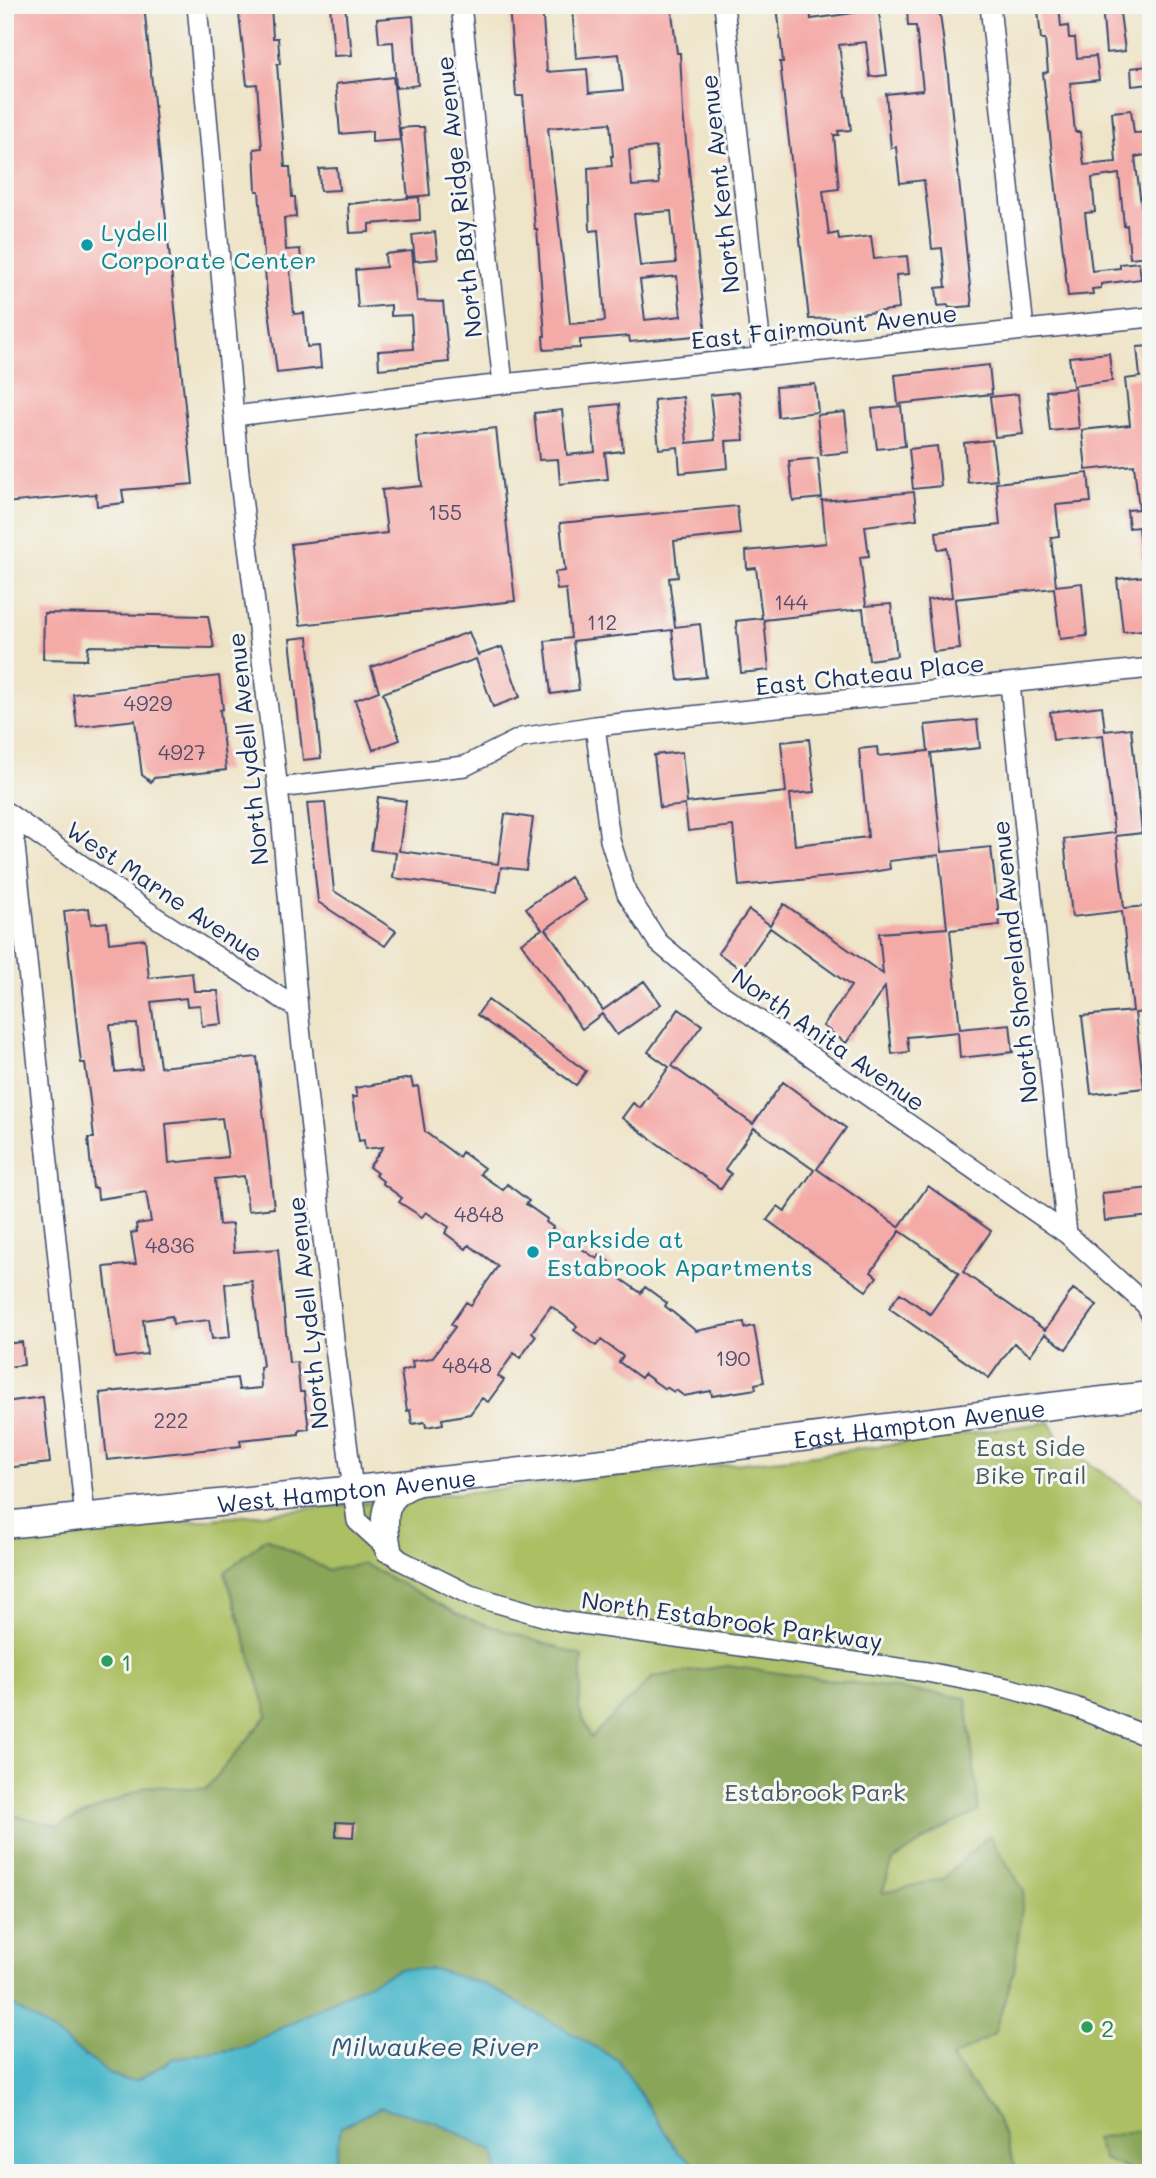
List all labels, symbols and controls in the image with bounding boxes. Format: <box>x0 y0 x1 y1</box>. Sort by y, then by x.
street label: North Bay Ridge Avenue <box>428 55 488 339</box>
street label: North Kent Avenue <box>692 73 746 295</box>
place label: Lydell Corporate Center <box>101 216 316 275</box>
marker: Lydell Corporate Center <box>79 237 95 253</box>
street label: East Fairmount Avenue <box>689 297 959 355</box>
house number: 155 <box>428 498 462 525</box>
house number: 144 <box>774 588 809 615</box>
house number: 112 <box>587 608 617 635</box>
street label: North Lydell Avenue <box>219 631 275 867</box>
street label: East Chateau Place <box>754 647 986 701</box>
house number: 4929 <box>124 689 172 716</box>
house number: 4927 <box>158 738 206 765</box>
street label: West Marne Avenue <box>61 814 269 968</box>
street label: North Shoreland Avenue <box>984 819 1044 1105</box>
street label: North Anita Avenue <box>726 961 932 1117</box>
street label: North Lydell Avenue <box>279 1195 335 1431</box>
house number: 4848 <box>454 1200 504 1227</box>
place label: Parkside at Estabrook Apartments <box>547 1223 813 1282</box>
house number: 4836 <box>145 1231 195 1258</box>
marker: Parkside at Estabrook Apartments <box>525 1244 541 1260</box>
house number: 190 <box>716 1344 750 1371</box>
house number: 4848 <box>442 1351 492 1378</box>
street label: East Hampton Avenue <box>792 1391 1047 1455</box>
house number: 222 <box>153 1406 189 1433</box>
park label: East Side Bike Trail <box>975 1431 1087 1490</box>
street label: West Hampton Avenue <box>215 1461 478 1519</box>
street label: North Estabrook Parkway <box>580 1584 884 1656</box>
place label: 1 <box>121 1646 132 1677</box>
marker: 1 <box>99 1653 115 1669</box>
park label: Estabrook Park <box>724 1776 906 1807</box>
place label: 2 <box>1101 2012 1114 2043</box>
marker: 2 <box>1079 2019 1095 2035</box>
water label: Milwaukee River <box>331 2029 539 2063</box>

